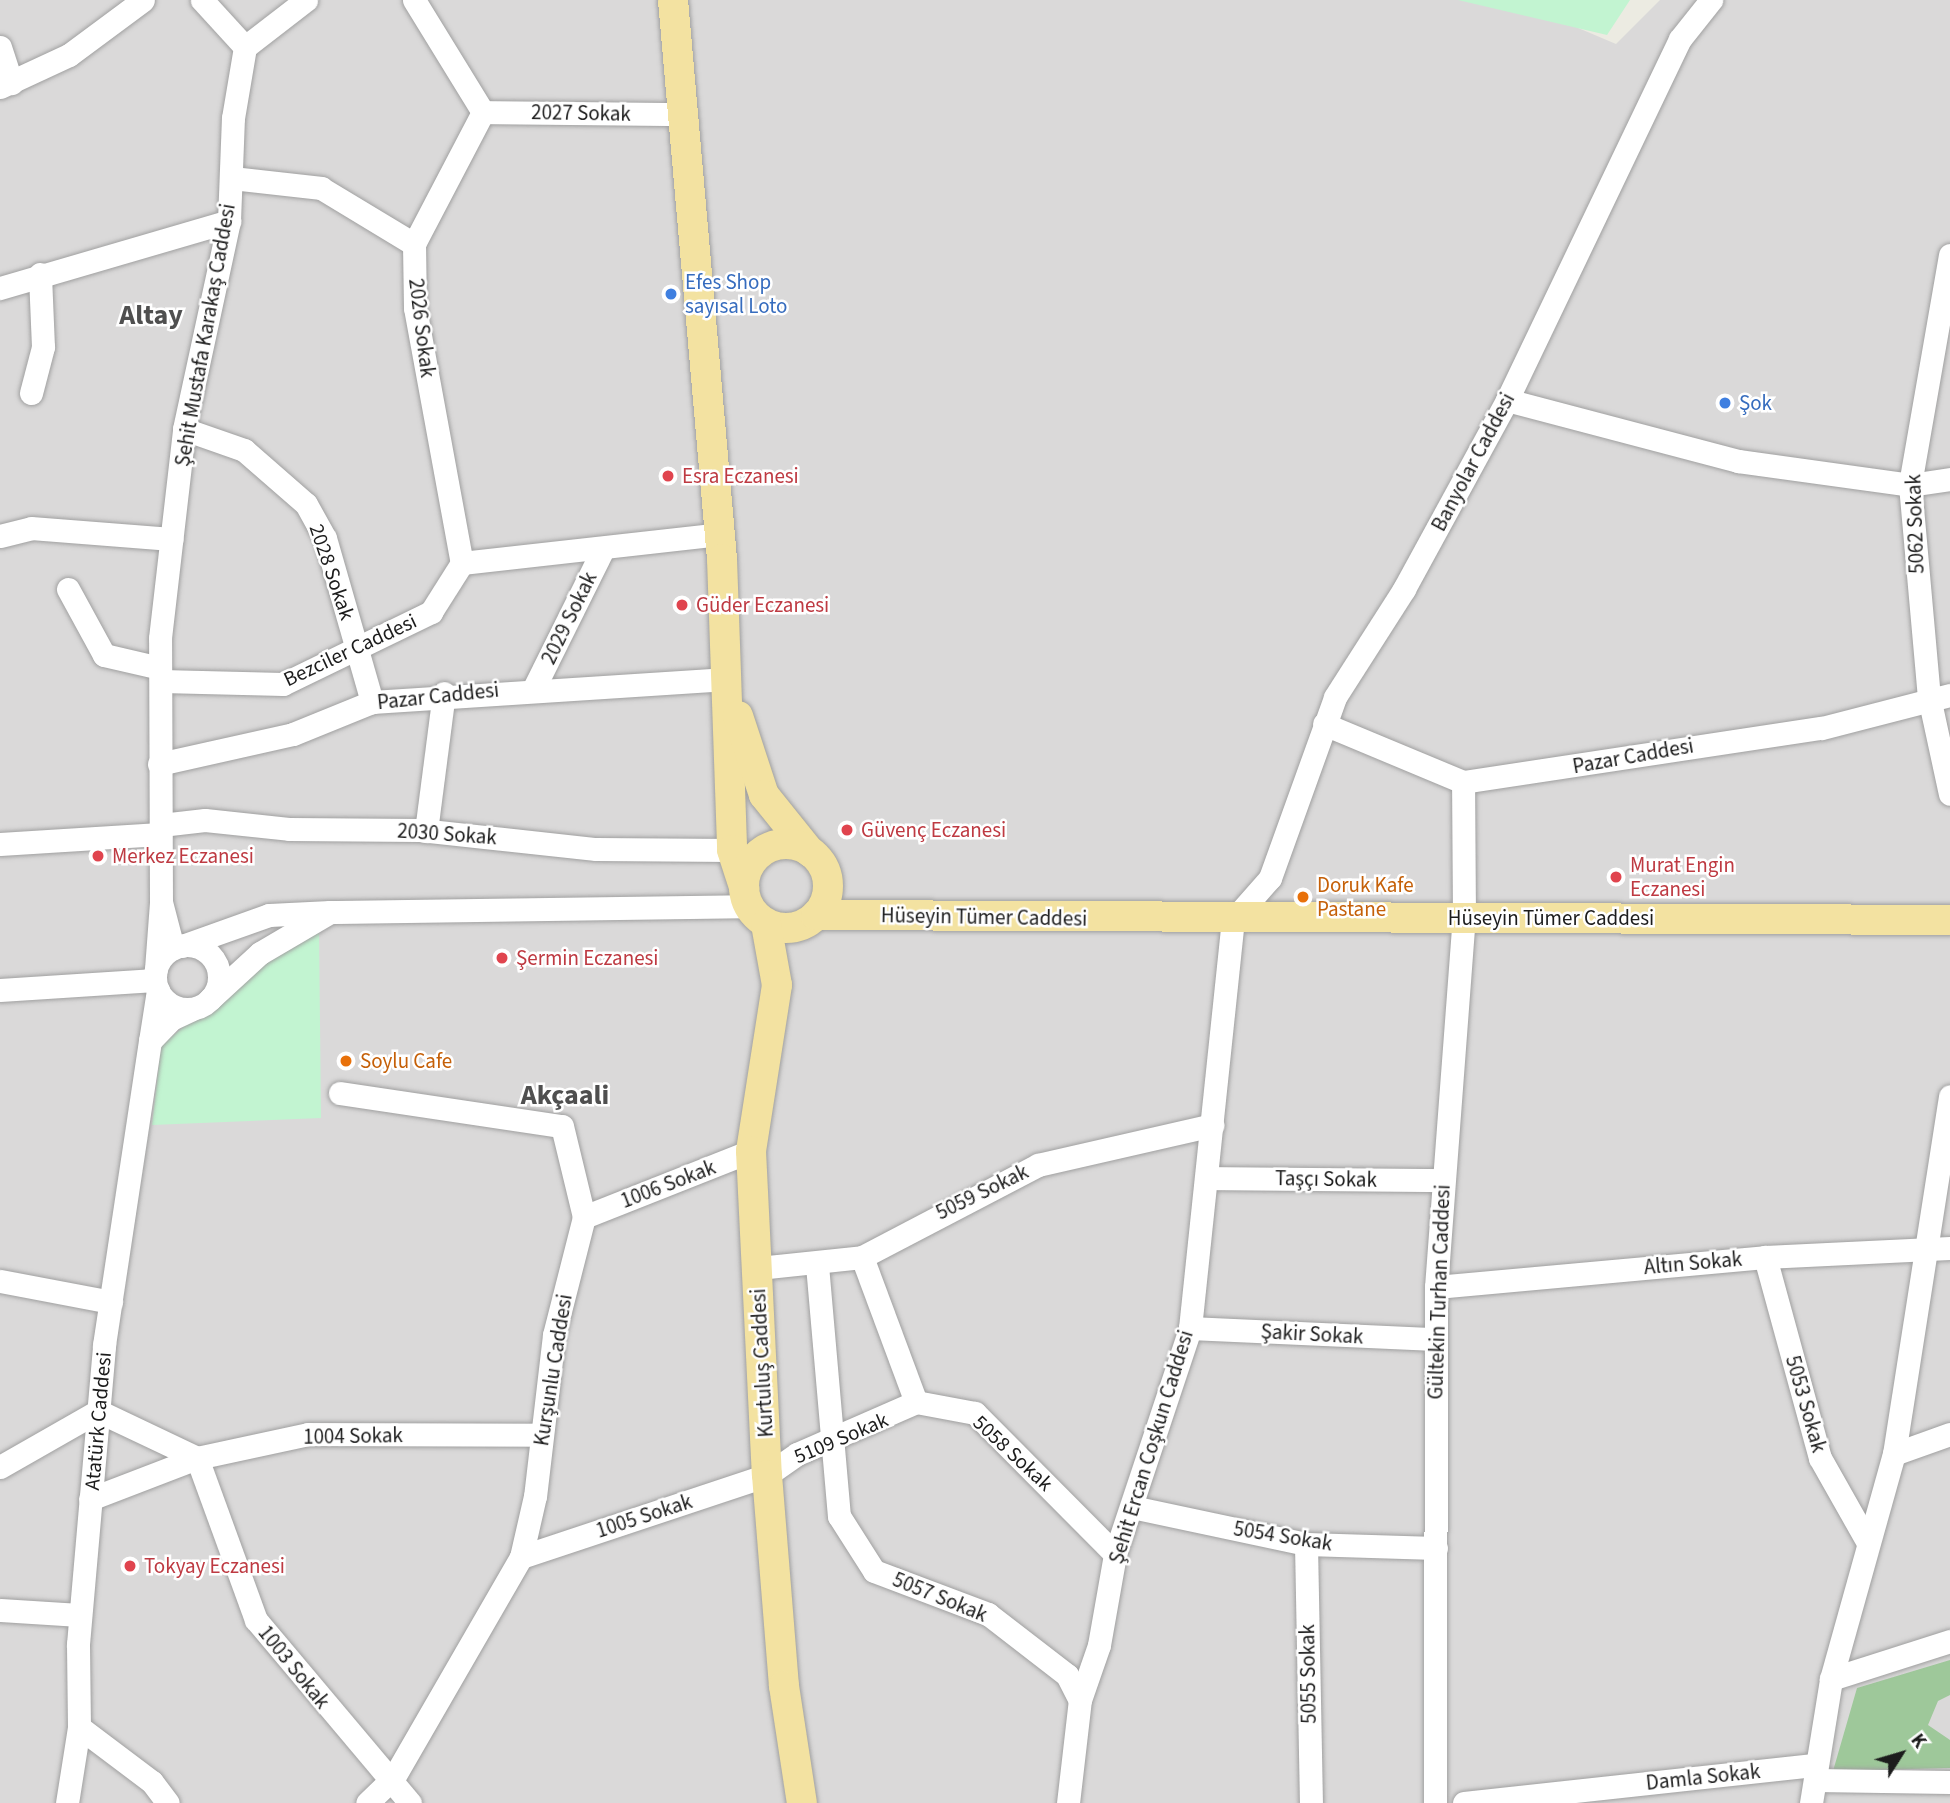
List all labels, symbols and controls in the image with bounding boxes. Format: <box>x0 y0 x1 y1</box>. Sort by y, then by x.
street label: 2027 Sokak <box>531 100 631 126</box>
street label: Şehit Mustafa Karakaş Caddesi <box>169 202 241 468</box>
place label: Efes Shop sayısal Loto <box>685 269 787 319</box>
street label: 2026 Sokak <box>403 277 441 379</box>
marker: Efes Shop sayısal Loto <box>663 286 679 302</box>
district label: Altay <box>119 298 183 332</box>
street label: Banyolar Caddesi <box>1426 388 1520 536</box>
place label: Şok <box>1739 390 1772 416</box>
marker: Şok <box>1717 395 1733 411</box>
place label: Esra Eczanesi <box>682 463 799 489</box>
marker: Esra Eczanesi <box>660 468 676 484</box>
street label: 5062 Sokak <box>1901 474 1929 574</box>
street label: 2028 Sokak <box>304 521 360 623</box>
street label: 2029 Sokak <box>536 568 602 668</box>
place label: Güder Eczanesi <box>696 592 829 618</box>
marker: Güder Eczanesi <box>674 597 690 613</box>
street label: Bezciler Caddesi <box>280 608 420 692</box>
street label: Pazar Caddesi <box>376 677 500 715</box>
street label: Pazar Caddesi <box>1571 733 1695 779</box>
place label: Güvenç Eczanesi <box>861 817 1006 843</box>
street label: 2030 Sokak <box>396 818 498 850</box>
marker: Güvenç Eczanesi <box>839 822 855 838</box>
place label: Merkez Eczanesi <box>112 843 254 869</box>
marker: Merkez Eczanesi <box>90 848 106 864</box>
place label: Murat Engin Eczanesi <box>1630 852 1735 902</box>
marker: Murat Engin Eczanesi <box>1608 869 1624 885</box>
place label: Doruk Kafe Pastane <box>1317 872 1414 922</box>
marker: Doruk Kafe Pastane <box>1295 889 1311 905</box>
street label: Hüseyin Tümer Caddesi <box>881 903 1087 931</box>
street label: Hüseyin Tümer Caddesi <box>1448 905 1654 931</box>
place label: Şermin Eczanesi <box>516 945 659 971</box>
marker: Şermin Eczanesi <box>494 950 510 966</box>
place label: Soylu Cafe <box>360 1048 452 1074</box>
marker: Soylu Cafe <box>338 1053 354 1069</box>
district label: Akçaali <box>521 1078 609 1112</box>
street label: 1006 Sokak <box>617 1154 719 1214</box>
street label: 5059 Sokak <box>932 1159 1032 1225</box>
street label: Taşçı Sokak <box>1275 1166 1377 1192</box>
street label: Gültekin Turhan Caddesi <box>1423 1184 1455 1400</box>
street label: Altın Sokak <box>1643 1246 1743 1280</box>
street label: Kurtuluş Caddesi <box>746 1288 778 1438</box>
street label: Kurşunlu Caddesi <box>529 1292 577 1448</box>
street label: Şakir Sokak <box>1260 1319 1364 1349</box>
street label: Şehit Ercan Coşkun Caddesi <box>1103 1327 1199 1567</box>
street label: Atatürk Caddesi <box>79 1351 117 1491</box>
street label: 5053 Sokak <box>1780 1353 1832 1455</box>
street label: 5109 Sokak <box>790 1407 892 1469</box>
street label: 5058 Sokak <box>968 1410 1058 1496</box>
street label: 1004 Sokak <box>303 1423 403 1449</box>
street label: 1005 Sokak <box>593 1489 695 1543</box>
street label: 5054 Sokak <box>1232 1516 1334 1556</box>
place label: Tokyay Eczanesi <box>144 1553 285 1579</box>
marker: Tokyay Eczanesi <box>122 1558 138 1574</box>
street label: 5057 Sokak <box>889 1567 991 1627</box>
street label: 1003 Sokak <box>253 1620 335 1714</box>
street label: 5055 Sokak <box>1295 1624 1321 1724</box>
north arrow <box>1866 1719 1936 1789</box>
text: K <box>1904 1728 1932 1754</box>
street label: Damla Sokak <box>1645 1758 1761 1796</box>

